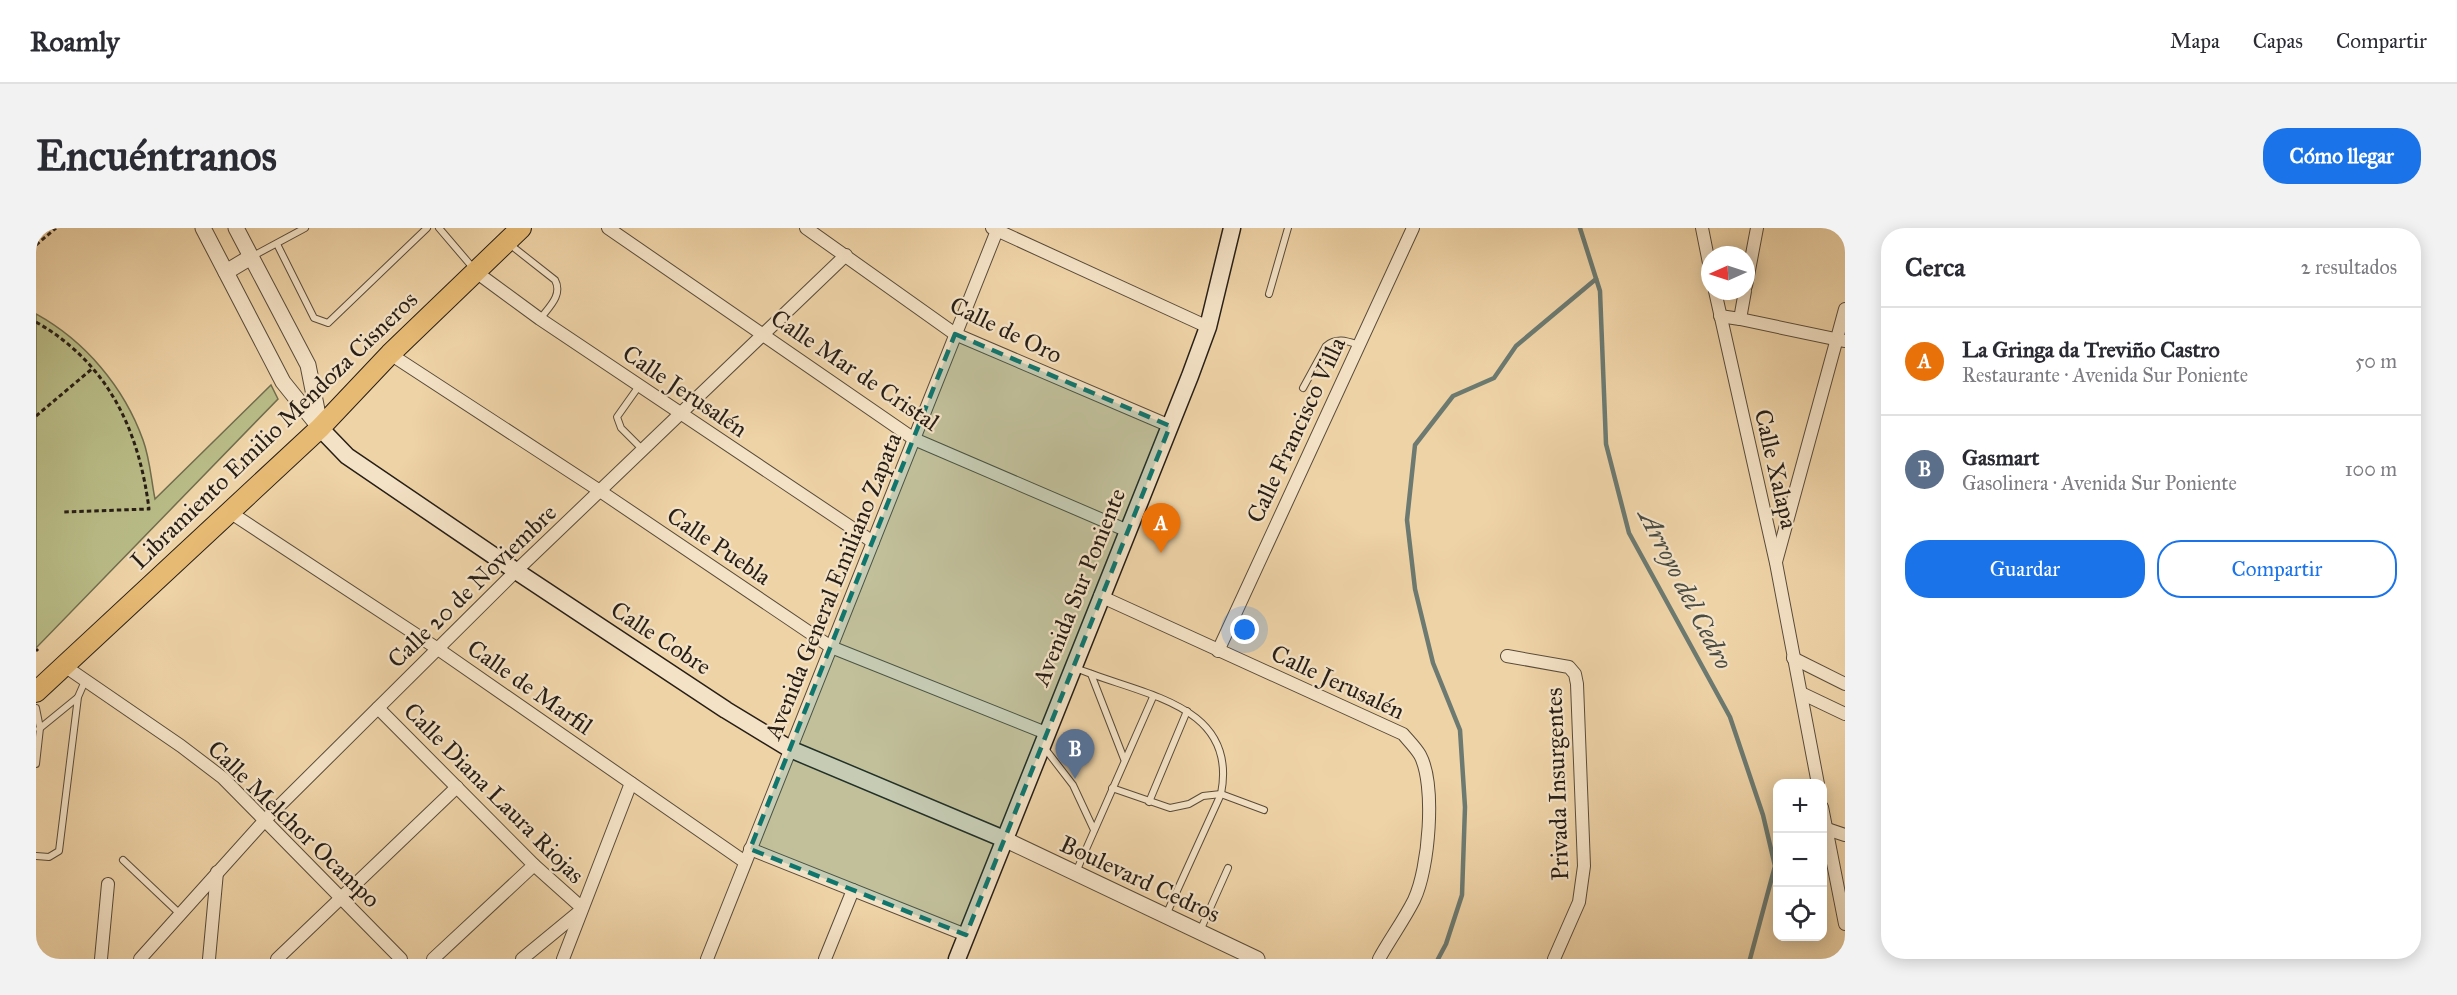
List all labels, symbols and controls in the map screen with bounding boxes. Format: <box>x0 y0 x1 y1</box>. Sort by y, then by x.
text: Roamly <box>30 24 119 59</box>
text: Mapa <box>2170 28 2220 54</box>
text: Capas <box>2253 28 2303 54</box>
text: Compartir <box>2336 28 2427 54</box>
button: Cómo llegar <box>2263 128 2421 184</box>
text: Encuéntranos <box>36 130 277 182</box>
north arrow <box>1701 246 1755 300</box>
text: Cerca <box>1905 251 1965 283</box>
text: 2 resultados <box>2301 255 2397 279</box>
street label: Libramiento Emilio Mendoza Cisneros <box>124 285 424 575</box>
street label: Calle de Oro <box>945 290 1067 370</box>
street label: Calle Mar de Cristal <box>765 303 945 438</box>
street label: Calle Francisco Villa <box>1240 332 1352 528</box>
text: La Gringa da Treviño Castro <box>1962 336 2220 363</box>
street label: Calle Jerusalén <box>617 338 753 444</box>
text: A <box>1918 349 1931 373</box>
text: 50 m <box>2355 349 2397 373</box>
text: Restaurante · Avenida Sur Poniente <box>1962 363 2248 387</box>
street label: Calle Xalapa <box>1748 406 1805 533</box>
street label: Avenida General Emiliano Zapata <box>757 427 909 745</box>
text: Gasmart <box>1962 444 2039 471</box>
text: B <box>1918 457 1931 481</box>
text: 100 m <box>2345 457 2397 481</box>
text: Gasolinera · Avenida Sur Poniente <box>1962 471 2237 495</box>
street label: Avenida Sur Poniente <box>1025 484 1132 691</box>
street label: Calle 20 de Noviembre <box>381 498 563 674</box>
street label: Calle Puebla <box>661 500 778 592</box>
water label: Arroyo del Cedro <box>1630 501 1740 675</box>
pin: A <box>1142 504 1180 553</box>
button: Guardar <box>1905 540 2145 598</box>
button: Compartir <box>2157 540 2397 598</box>
street label: Calle Cobre <box>605 594 717 682</box>
your location <box>1230 615 1259 644</box>
street label: Calle de Marfil <box>462 633 599 741</box>
street label: Calle Jerusalén <box>1266 638 1410 726</box>
street label: Privada Insurgentes <box>1539 687 1575 881</box>
street label: Calle Diana Laura Riojas <box>397 696 591 890</box>
pin: B <box>1056 730 1094 779</box>
street label: Calle Melchor Ocampo <box>201 734 387 914</box>
map controls <box>1773 779 1827 941</box>
button: + <box>1773 779 1827 833</box>
street label: Boulevard Cedros <box>1055 829 1225 929</box>
button: − <box>1773 833 1827 887</box>
button: locate <box>1773 887 1827 941</box>

